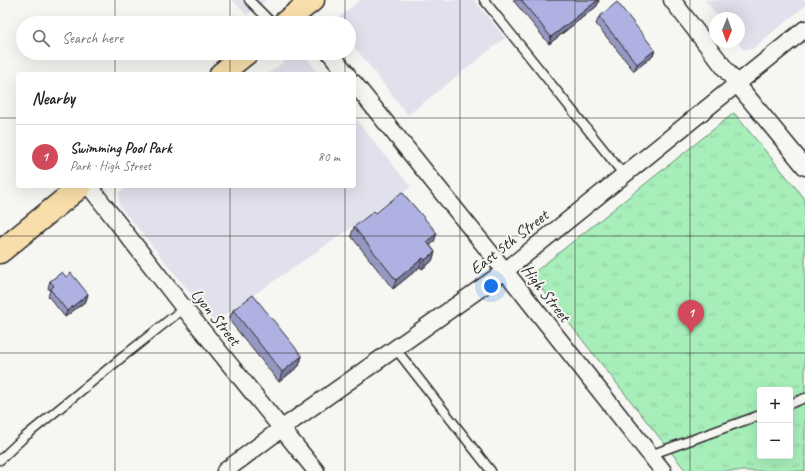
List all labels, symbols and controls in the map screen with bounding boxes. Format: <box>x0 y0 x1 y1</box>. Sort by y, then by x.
north arrow <box>709 12 745 48</box>
search box <box>16 16 356 60</box>
icon: search <box>30 27 52 49</box>
text: Search here <box>62 29 123 48</box>
text: Nearby <box>32 88 75 109</box>
text: Swimming Pool Park <box>70 139 172 158</box>
text: 1 <box>42 149 48 165</box>
text: 80 m <box>318 149 340 165</box>
text: Park · High Street <box>70 158 151 174</box>
street label: East 5th Street <box>466 203 554 279</box>
street label: High Street <box>517 260 577 328</box>
your location <box>481 276 501 296</box>
street label: Lyon Street <box>187 284 247 352</box>
pin: 1 <box>678 300 704 333</box>
map controls <box>757 387 793 459</box>
button: + <box>757 387 793 423</box>
button: − <box>757 423 793 459</box>

